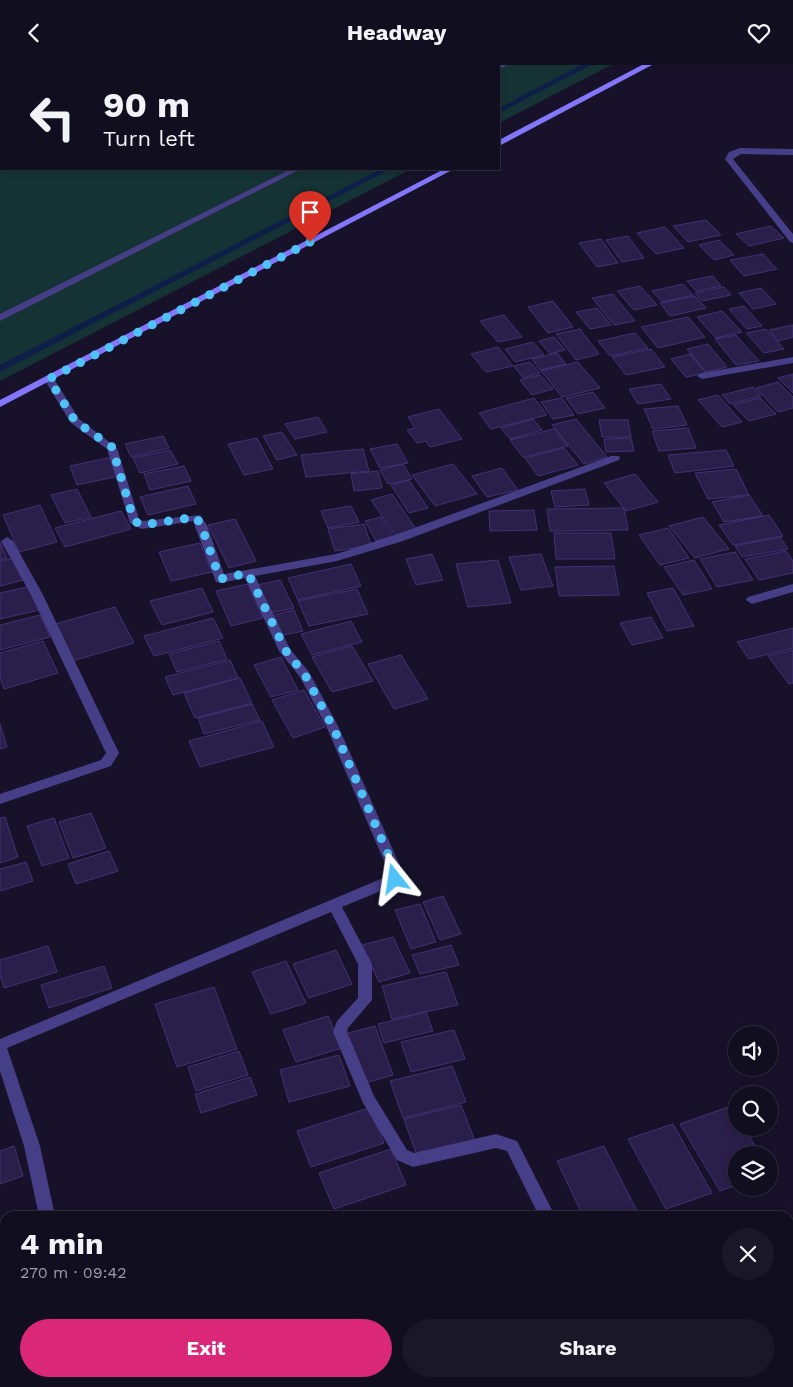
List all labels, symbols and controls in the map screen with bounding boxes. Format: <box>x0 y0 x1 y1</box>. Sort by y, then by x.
icon: back <box>20 19 48 47</box>
icon: heart <box>745 19 773 47</box>
text: Headway <box>347 20 446 45</box>
text: 90 m <box>103 84 190 126</box>
icon: left <box>20 85 85 150</box>
text: Turn left <box>103 126 195 151</box>
pin <box>289 191 331 242</box>
icon: arrive <box>296 198 324 226</box>
position arrow <box>368 852 420 904</box>
map controls <box>728 1026 778 1196</box>
button: sound <box>728 1026 778 1076</box>
button: search <box>728 1086 778 1136</box>
button: layers <box>728 1146 778 1196</box>
text: 4 min <box>20 1226 104 1261</box>
button: close <box>722 1228 774 1280</box>
text: 270 m · 09:42 <box>20 1263 127 1282</box>
button: Exit <box>20 1319 392 1377</box>
button: Share <box>402 1319 774 1377</box>

